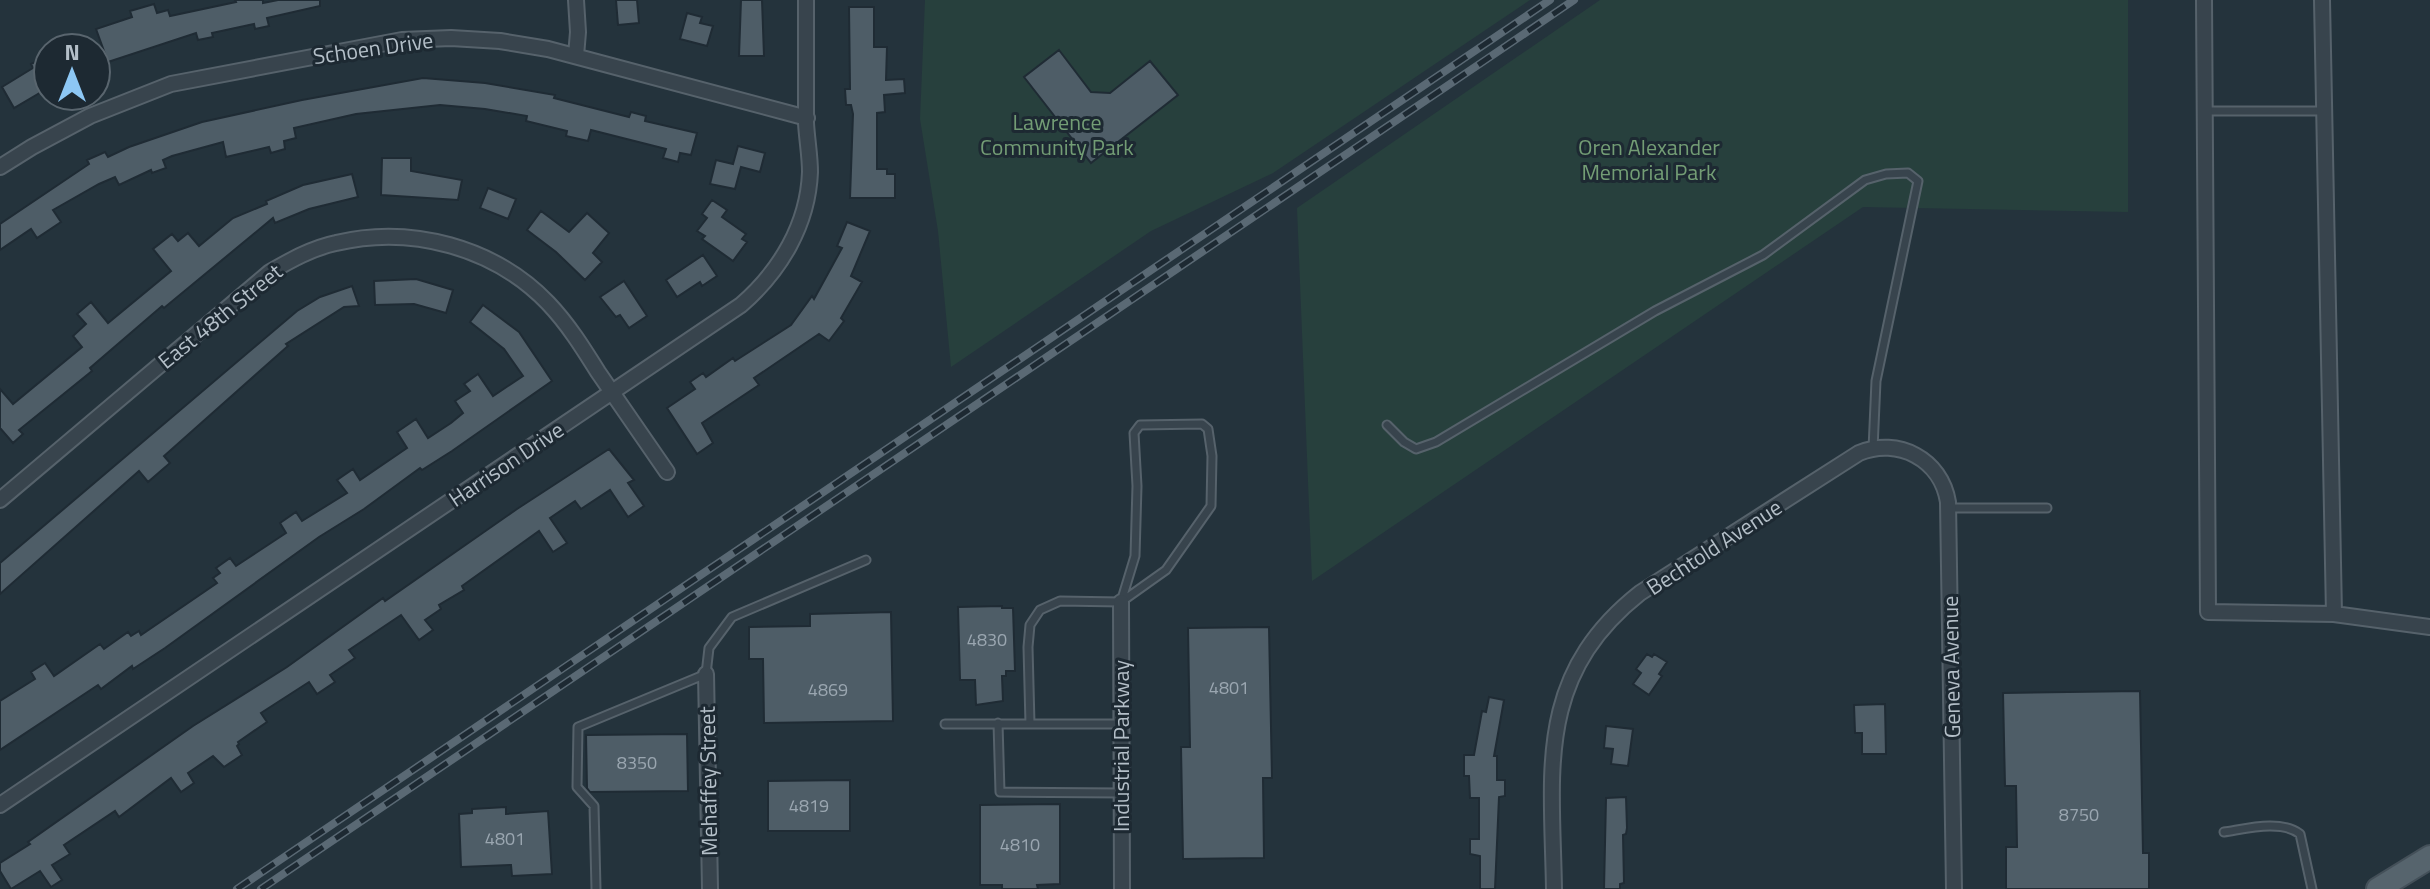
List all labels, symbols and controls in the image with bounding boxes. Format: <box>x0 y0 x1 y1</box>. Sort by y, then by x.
street label: Schoen Drive <box>311 23 435 73</box>
north arrow <box>32 32 112 112</box>
text: N <box>64 35 80 69</box>
park label: Lawrence Community Park <box>980 105 1134 164</box>
park label: Oren Alexander Memorial Park <box>1578 130 1720 189</box>
street label: East 48th Street <box>150 255 290 377</box>
street label: Harrison Drive <box>442 413 570 515</box>
street label: Bechtold Avenue <box>1639 490 1789 604</box>
street label: Geneva Avenue <box>1933 595 1969 739</box>
house number: 4830 <box>967 626 1007 653</box>
street label: Industrial Parkway <box>1104 660 1138 832</box>
house number: 4801 <box>1209 674 1249 701</box>
house number: 4869 <box>808 676 848 703</box>
street label: Mehaffey Street <box>690 706 726 856</box>
house number: 8350 <box>617 749 657 776</box>
house number: 4819 <box>789 792 829 819</box>
house number: 8750 <box>2059 801 2099 828</box>
house number: 4801 <box>485 825 525 852</box>
house number: 4810 <box>1000 831 1040 858</box>

